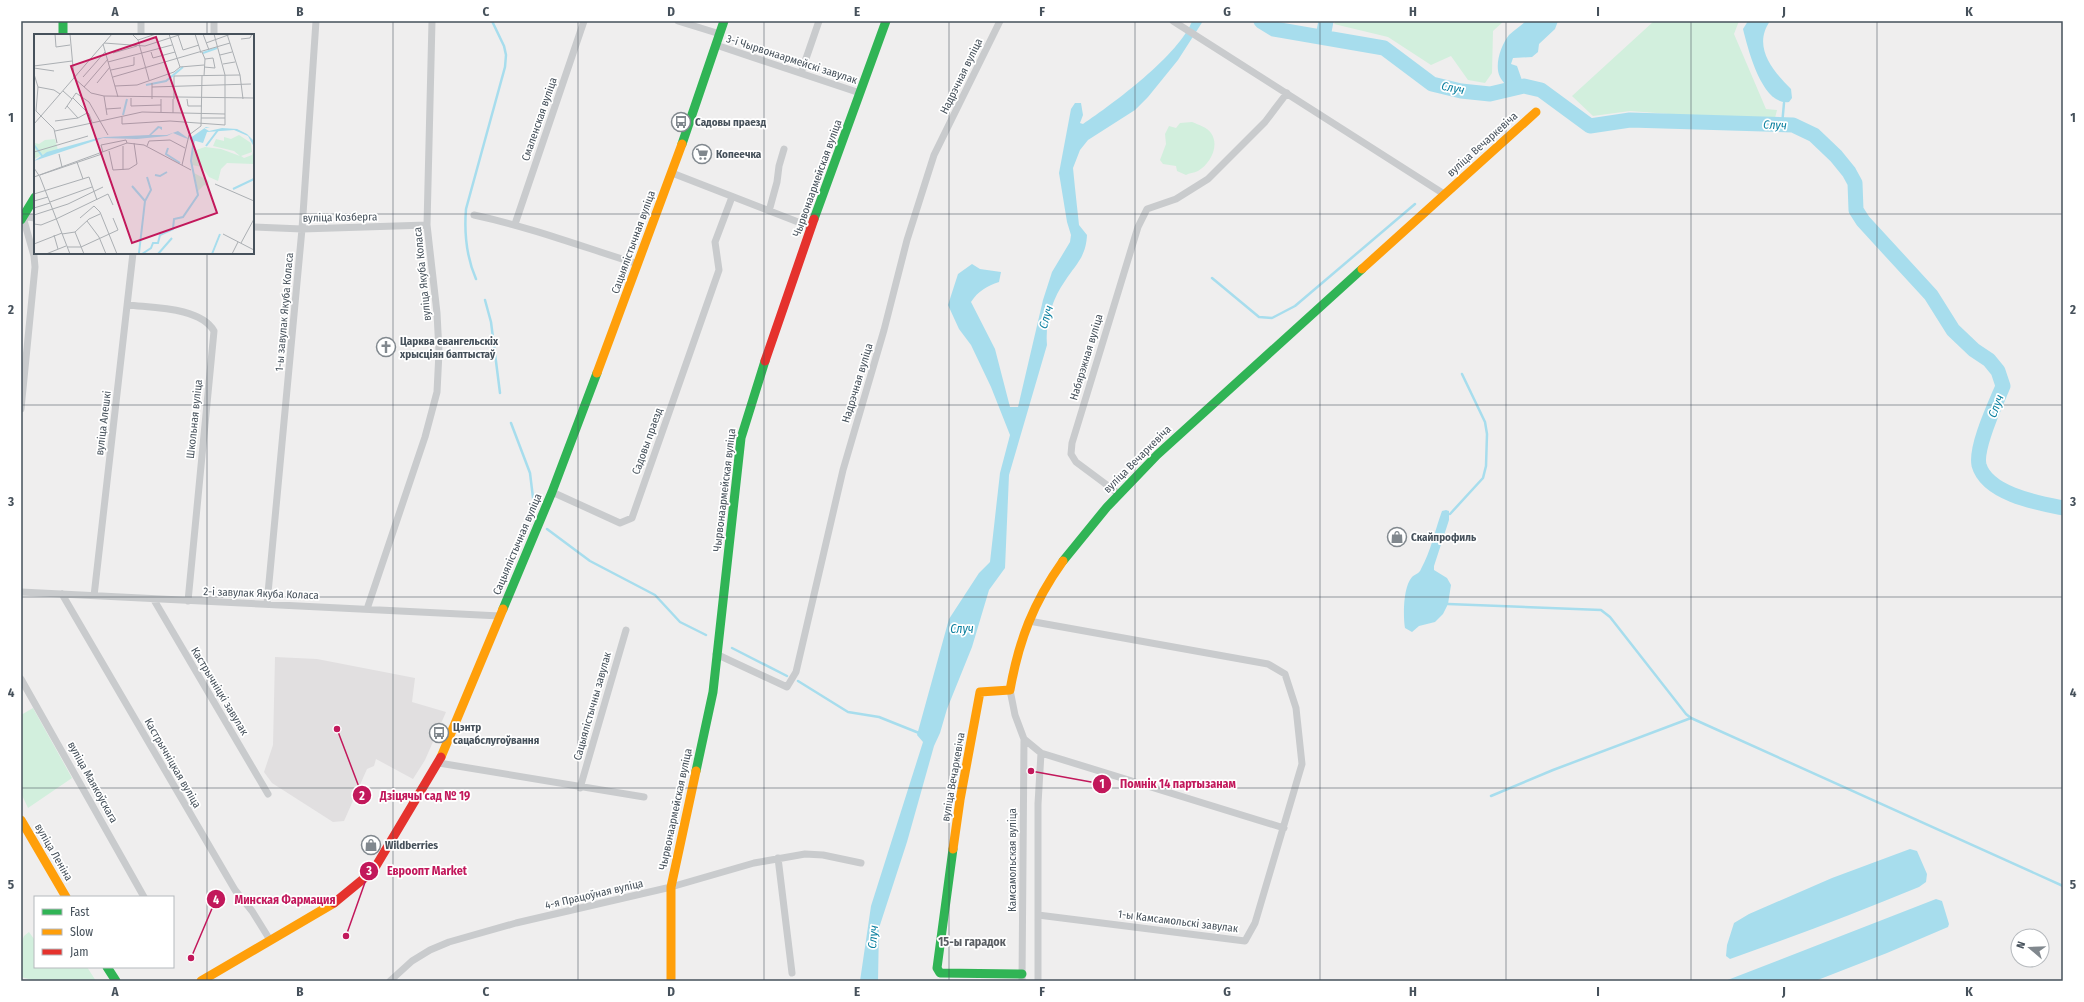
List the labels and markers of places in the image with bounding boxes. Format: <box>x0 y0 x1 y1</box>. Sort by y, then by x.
bus stop icon: Садовы праезд <box>670 111 692 133</box>
place label: Садовы праезд <box>695 116 766 129</box>
supermarket icon: Копеечка <box>691 143 713 165</box>
place label: Копеечка <box>716 148 762 161</box>
place label: Царква евангельскіх хрысціян баптыстаў <box>399 335 499 361</box>
church icon: Царква евангельскіх хрысціян баптыстаў <box>375 336 397 358</box>
shop icon: Скайпрофиль <box>1386 526 1408 548</box>
place label: Скайпрофиль <box>1411 531 1477 544</box>
place label: Цэнтр сацабслугоўвання <box>453 721 539 747</box>
bus stop icon: Цэнтр сацабслугоўвання <box>428 722 450 744</box>
callout: Помнік 14 партызанам <box>1092 772 1244 796</box>
callout: Дзіцячы сад № 19 <box>352 783 479 807</box>
shop icon: Wildberries <box>360 834 382 856</box>
place label: Wildberries <box>385 839 438 852</box>
callout: Евроопт Market <box>359 859 475 883</box>
callout: Минская Фармация <box>206 887 343 911</box>

